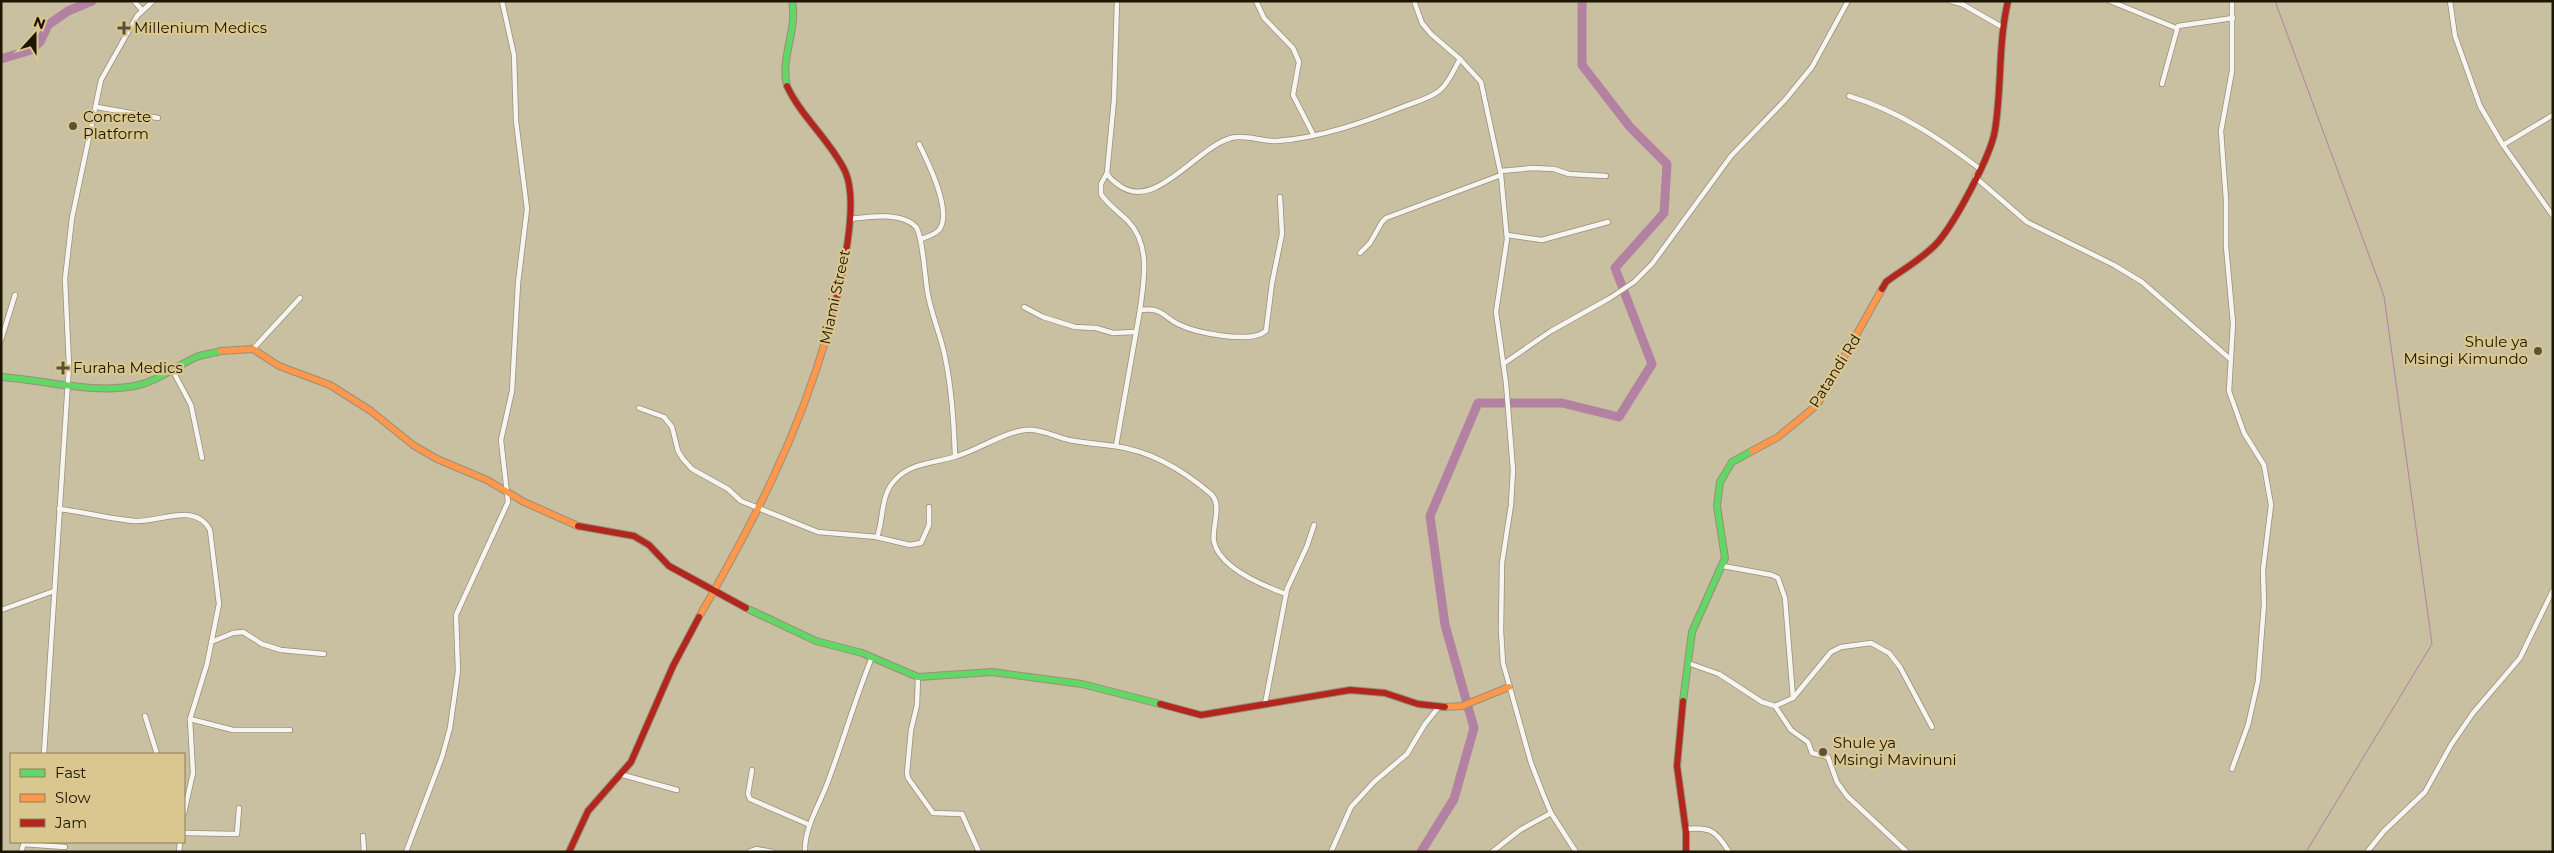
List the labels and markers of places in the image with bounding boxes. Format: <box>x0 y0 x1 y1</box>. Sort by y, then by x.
place label: Millenium Medics <box>134 18 267 37</box>
marker: Millenium Medics <box>118 22 130 34</box>
place label: Concrete Platform <box>83 107 151 143</box>
marker: Concrete Platform <box>67 120 79 132</box>
place label: Shule ya Msingi Kimundo <box>2404 332 2528 368</box>
marker: Shule ya Msingi Kimundo <box>2532 345 2544 357</box>
place label: Furaha Medics <box>73 358 183 377</box>
marker: Furaha Medics <box>57 362 69 374</box>
place label: Shule ya Msingi Mavinuni <box>1833 733 1957 769</box>
marker: Shule ya Msingi Mavinuni <box>1817 746 1829 758</box>

